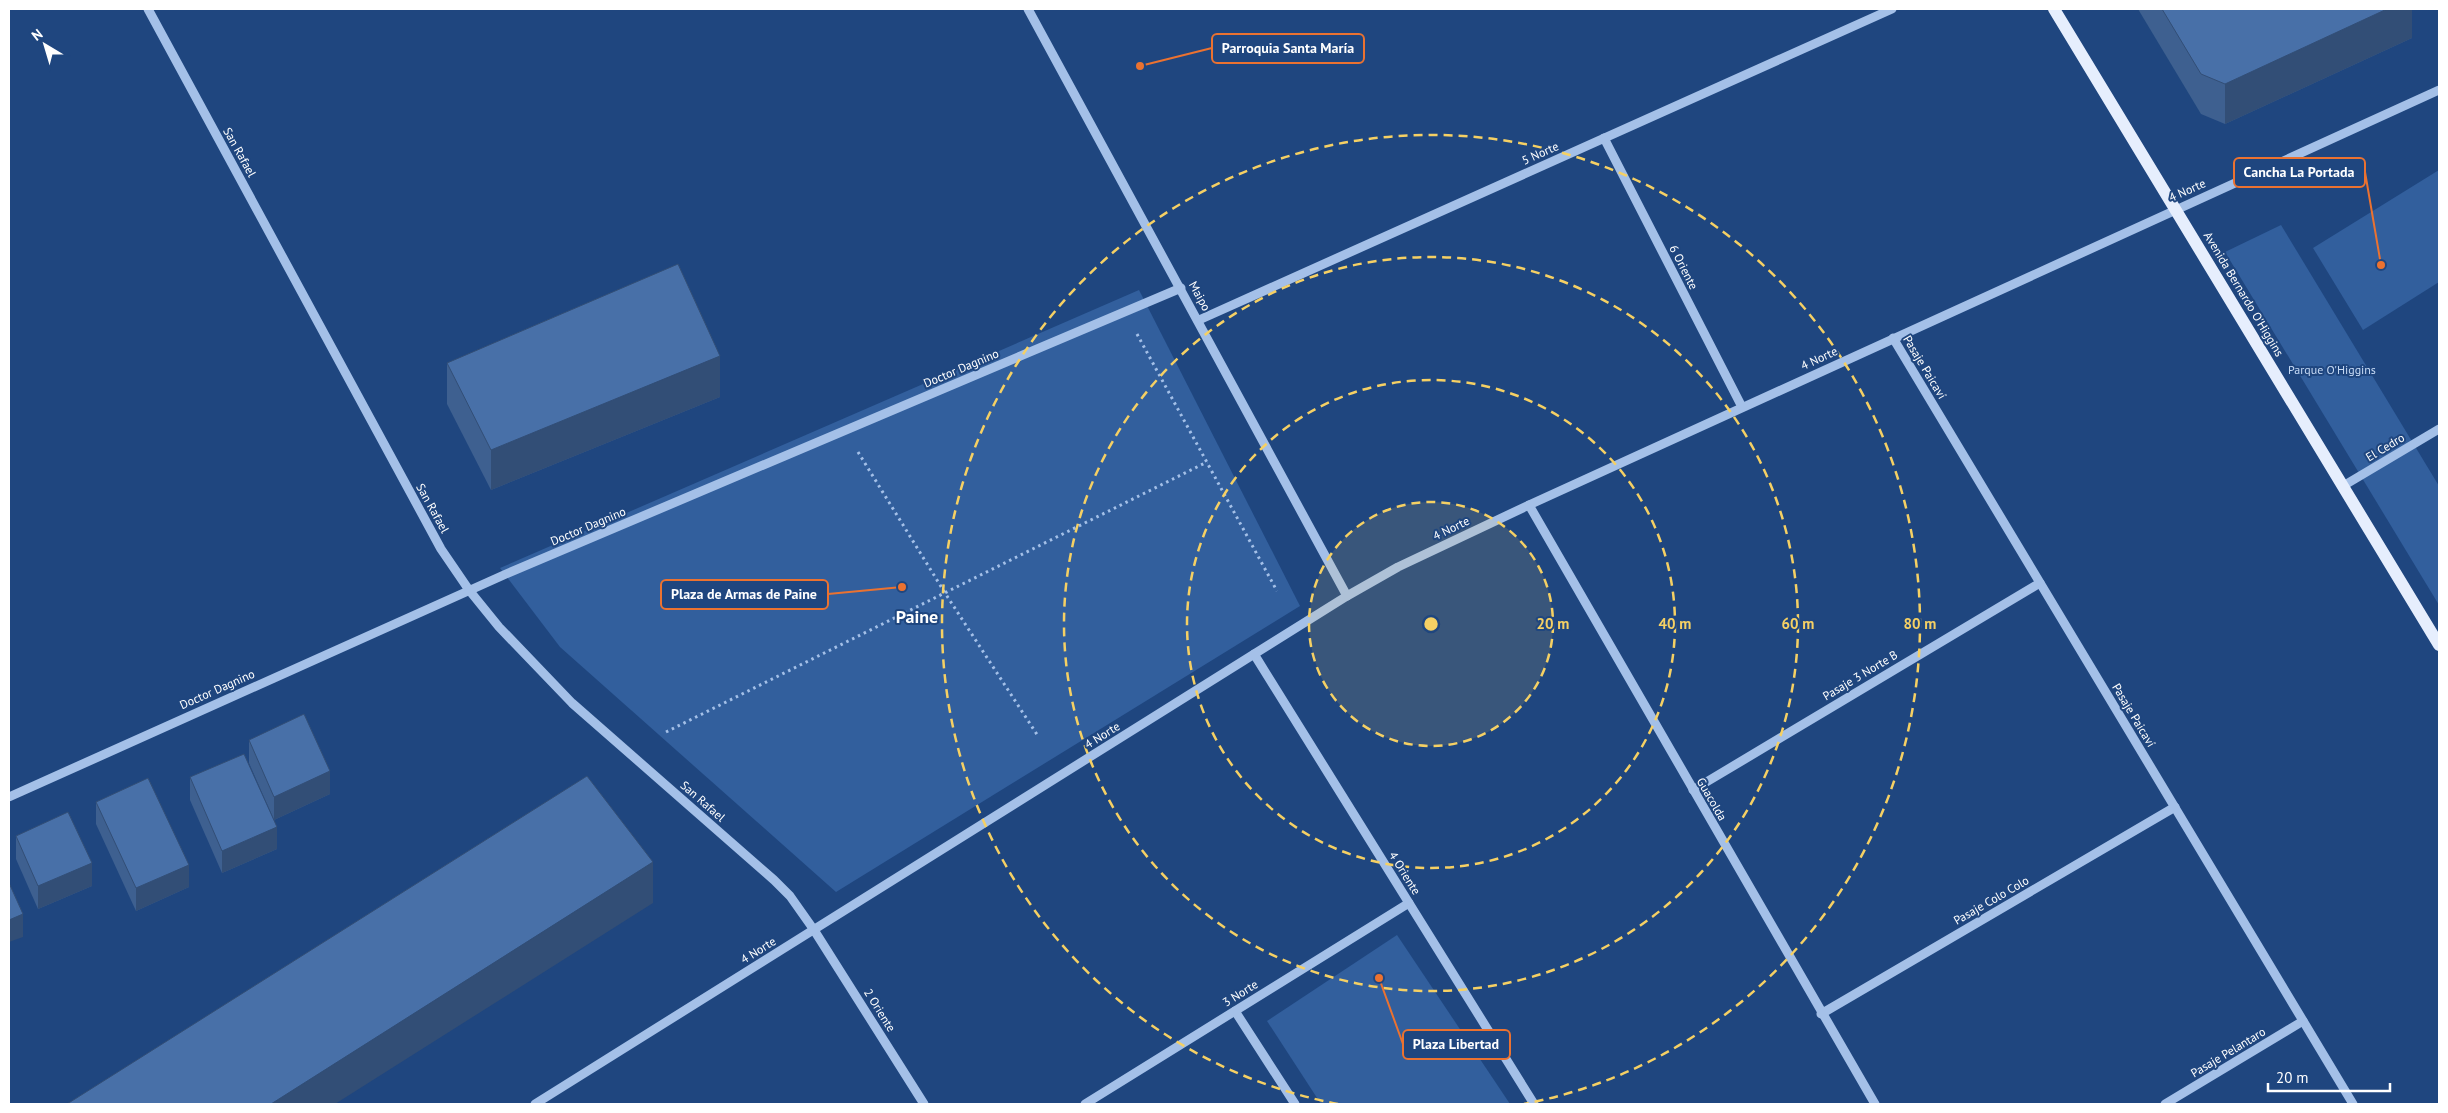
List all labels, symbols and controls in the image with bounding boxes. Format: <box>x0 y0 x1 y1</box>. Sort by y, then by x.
north arrow <box>20 20 70 70</box>
text: N <box>28 25 46 45</box>
callout: Parroquia Santa María <box>1212 34 1364 63</box>
text: Parroquia Santa María <box>1222 39 1354 57</box>
street label: San Rafael <box>220 125 260 180</box>
street label: 5 Norte <box>1519 138 1561 168</box>
callout: Cancha La Portada <box>2234 158 2365 187</box>
text: Cancha La Portada <box>2244 163 2354 181</box>
street label: 4 Norte <box>2166 175 2208 205</box>
street label: Avenida Bernardo O'Higgins <box>2201 229 2287 359</box>
street label: 6 Oriente <box>1666 242 1702 292</box>
street label: Maipo <box>1186 279 1214 313</box>
street label: Pasaje Paicaví <box>1900 332 1950 402</box>
street label: 4 Norte <box>1798 343 1840 373</box>
street label: Doctor Dagnino <box>921 345 1001 391</box>
park label: Parque O'Higgins <box>2288 362 2376 377</box>
street label: El Cedro <box>2363 430 2407 464</box>
street label: San Rafael <box>413 481 453 536</box>
street label: Doctor Dagnino <box>548 503 628 549</box>
street label: 4 Norte <box>1430 513 1472 543</box>
callout: Plaza de Armas de Paine <box>661 580 828 609</box>
text: Plaza de Armas de Paine <box>671 585 817 603</box>
district label: Paine <box>896 605 938 628</box>
text: 20 m <box>1537 614 1569 633</box>
text: 40 m <box>1659 614 1691 633</box>
text: 60 m <box>1782 614 1814 633</box>
text: 80 m <box>1904 614 1936 633</box>
centre of rings <box>1422 615 1440 633</box>
street label: Pasaje 3 Norte B <box>1820 647 1900 703</box>
street label: Doctor Dagnino <box>177 666 257 712</box>
street label: Pasaje Paicaví <box>2109 680 2159 750</box>
street label: 4 Norte <box>1082 718 1122 752</box>
street label: Guacolda <box>1694 775 1730 823</box>
street label: San Rafael <box>678 777 729 825</box>
street label: 4 Oriente <box>1386 849 1424 897</box>
street label: Pasaje Colo Colo <box>1951 872 2031 928</box>
street label: 4 Norte <box>738 933 778 967</box>
street label: 3 Norte <box>1220 976 1260 1010</box>
street label: 2 Oriente <box>861 986 899 1034</box>
street label: Pasaje Pelantaro <box>2188 1024 2268 1080</box>
callout: Plaza Libertad <box>1403 1030 1510 1059</box>
text: Plaza Libertad <box>1413 1035 1499 1053</box>
scale bar <box>2268 1060 2390 1092</box>
text: 20 m <box>2276 1068 2309 1087</box>

